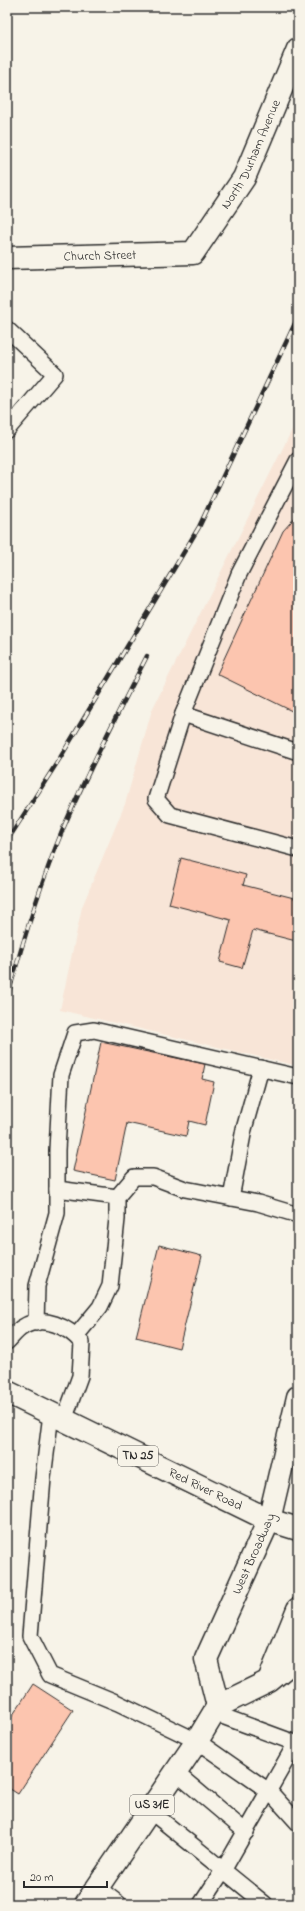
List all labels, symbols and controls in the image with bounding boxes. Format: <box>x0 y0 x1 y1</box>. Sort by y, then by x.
street label: North Durham Avenue <box>216 97 285 213</box>
street label: Church Street <box>63 245 137 266</box>
road number: TN 25 <box>118 1446 158 1466</box>
street label: Red River Road <box>165 1463 246 1515</box>
street label: West Broadway <box>227 1512 281 1597</box>
road number: US 31E <box>130 1795 174 1815</box>
scale bar <box>24 1863 107 1889</box>
text: 20 m <box>30 1869 53 1887</box>

